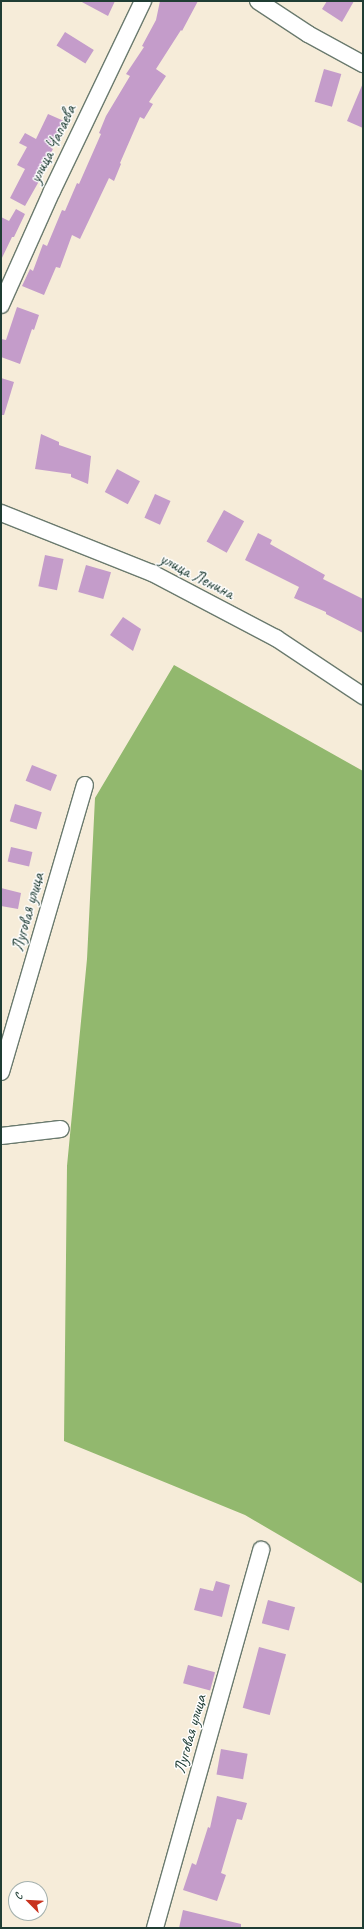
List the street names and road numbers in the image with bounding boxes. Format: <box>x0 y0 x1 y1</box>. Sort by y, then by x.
street label: улица Чапаева <box>25 102 81 186</box>
street label: улица Ленина <box>156 549 238 603</box>
street label: Луговая улица <box>7 870 49 954</box>
street label: Луговая улица <box>169 1692 211 1776</box>

